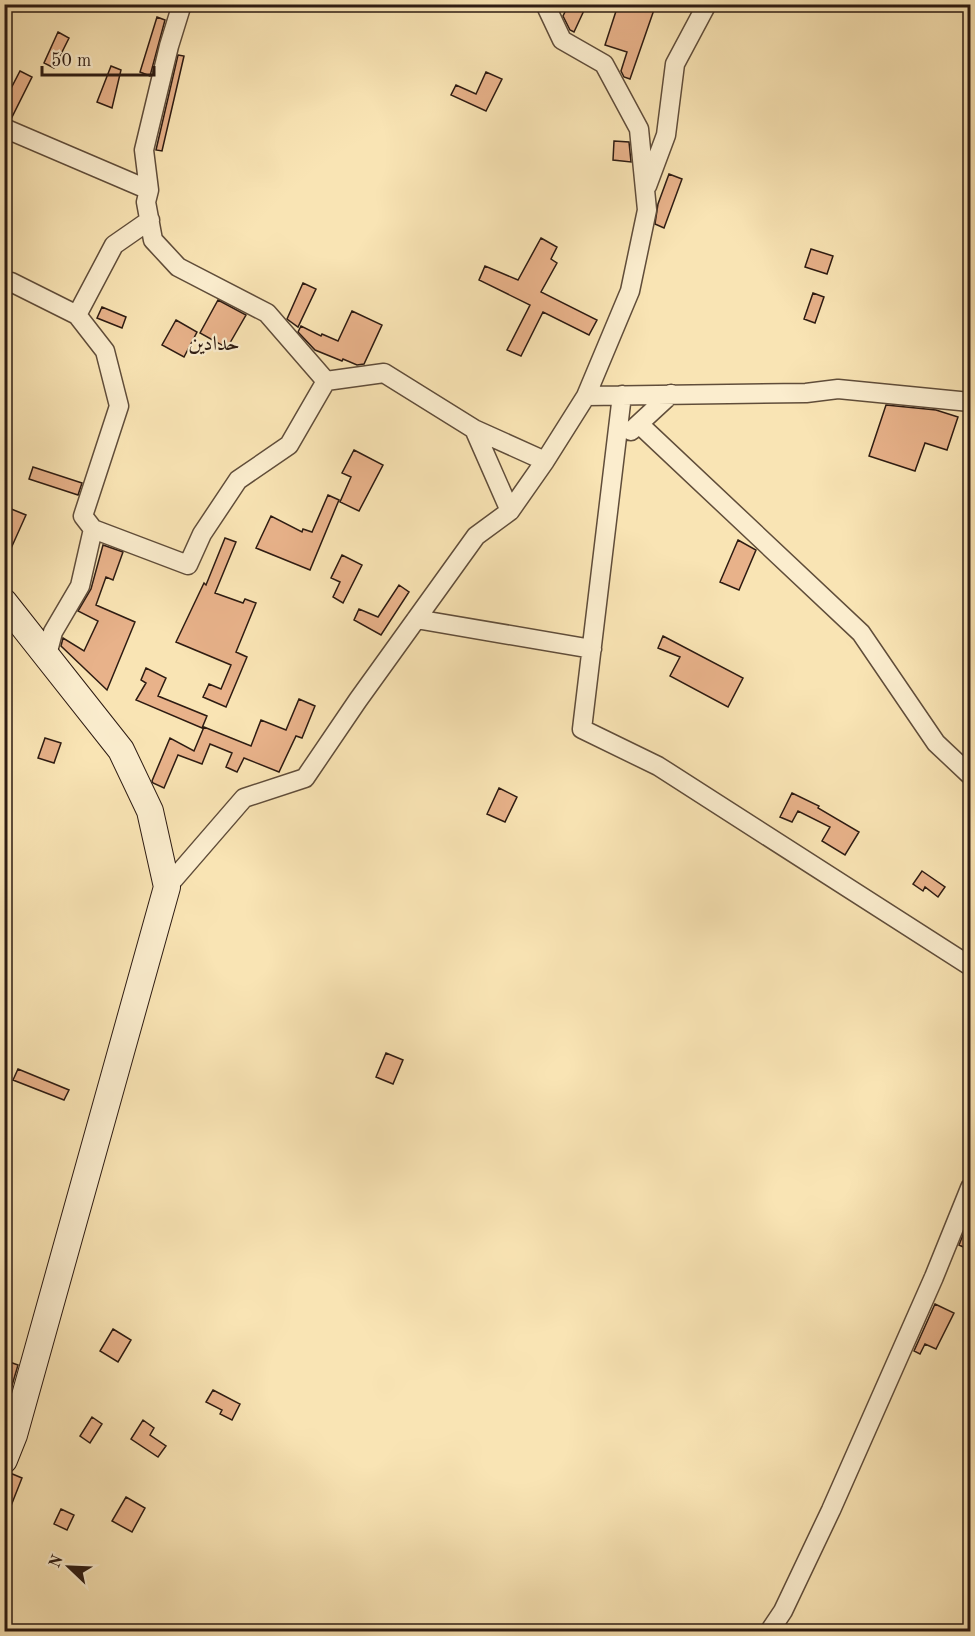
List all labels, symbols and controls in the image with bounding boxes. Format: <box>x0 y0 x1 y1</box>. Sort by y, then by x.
scale bar <box>42 39 154 77</box>
text: 50 m <box>51 52 91 70</box>
district label: حدادين <box>188 334 240 355</box>
north arrow <box>39 1537 99 1597</box>
text: N <box>47 1552 67 1571</box>

